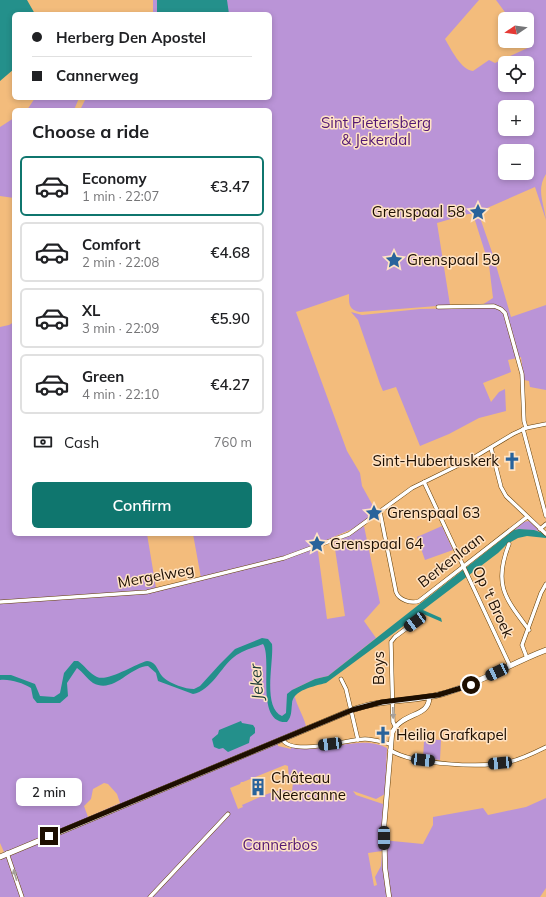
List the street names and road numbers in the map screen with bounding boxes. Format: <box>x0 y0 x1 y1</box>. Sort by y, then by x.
street label: Berkenlaan <box>414 528 488 591</box>
street label: Mergelweg <box>116 559 196 592</box>
street label: Op 't Broek <box>469 563 518 641</box>
street label: Boys <box>369 651 388 685</box>

